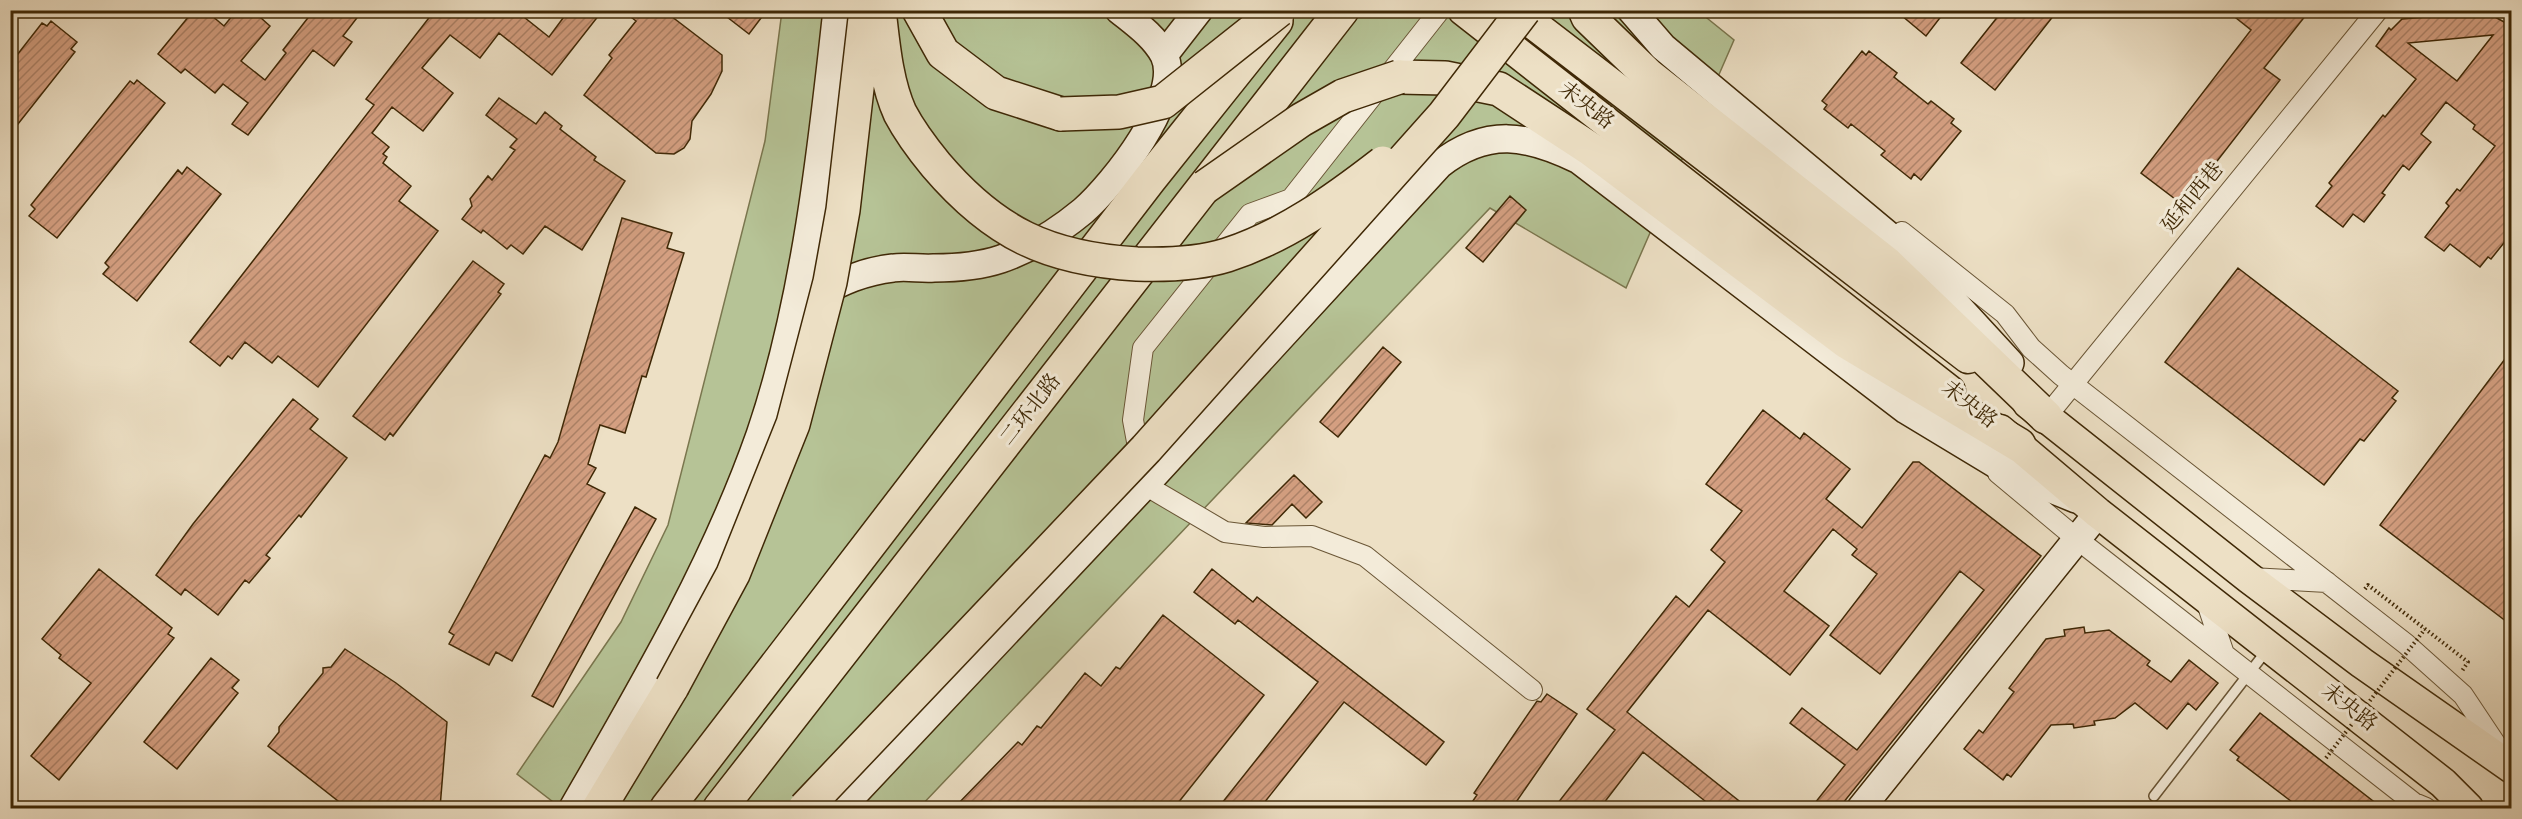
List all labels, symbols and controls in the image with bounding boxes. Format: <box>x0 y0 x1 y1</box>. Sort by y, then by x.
street label: 未央路 <box>1552 75 1620 137</box>
street label: 延和西巷 <box>2155 156 2231 240</box>
street label: 二环北路 <box>994 368 1068 452</box>
street label: 未央路 <box>1935 374 2003 436</box>
street label: 未央路 <box>2315 677 2383 739</box>

